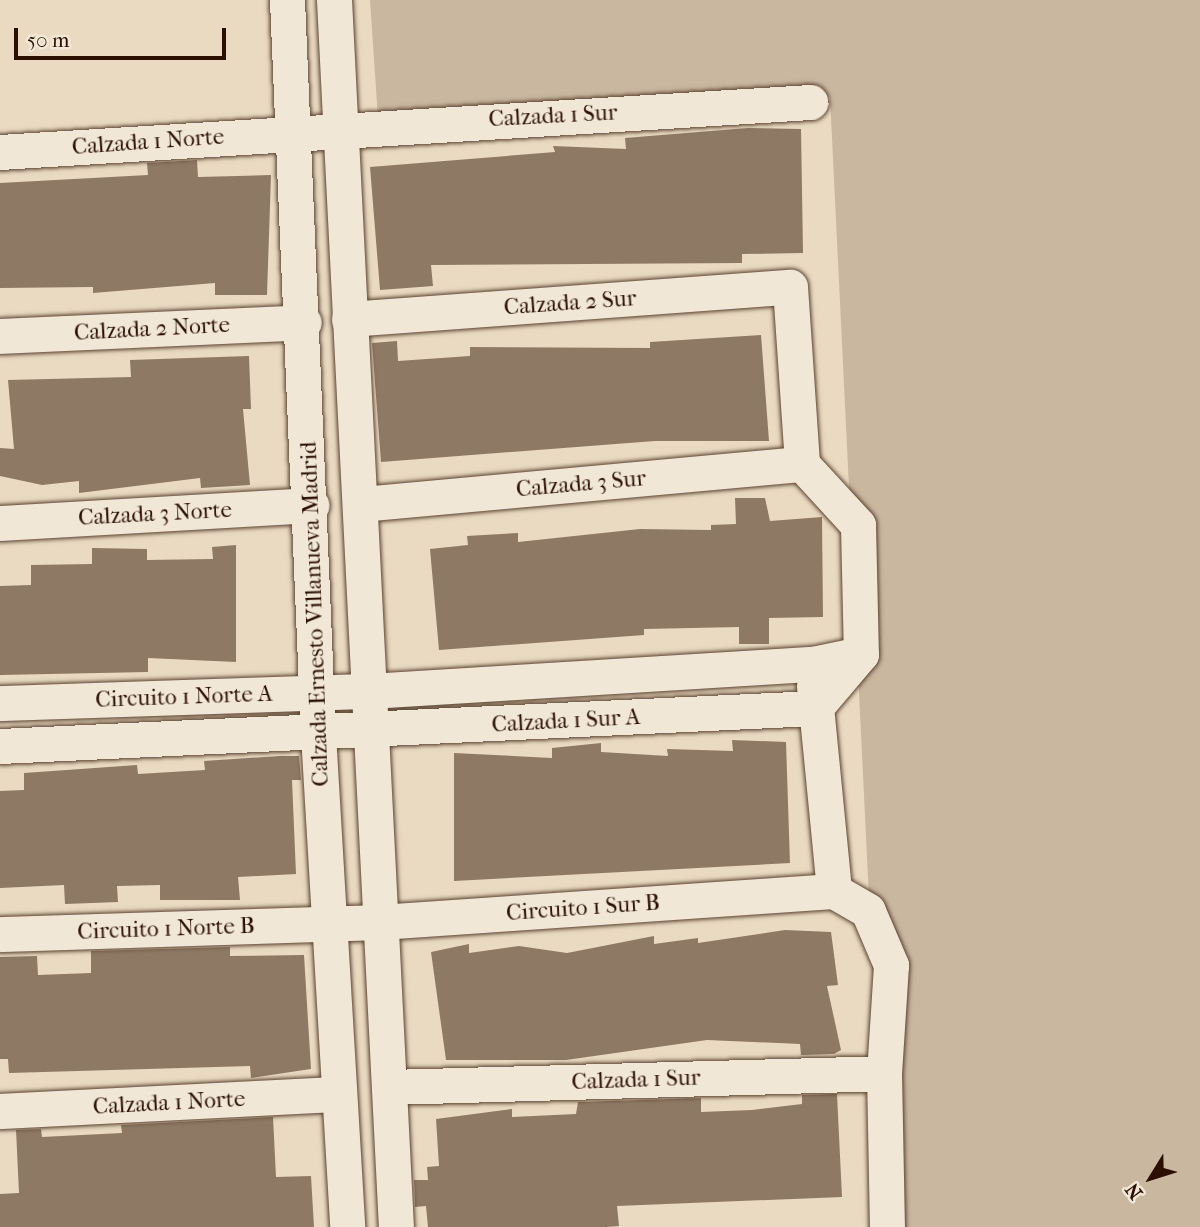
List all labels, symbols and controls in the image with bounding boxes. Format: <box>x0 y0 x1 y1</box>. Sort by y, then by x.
scale bar <box>18 14 229 58</box>
text: 50 m <box>27 28 70 52</box>
street label: Calzada 1 Sur <box>488 99 618 133</box>
street label: Calzada 1 Norte <box>71 123 225 161</box>
street label: Calzada 2 Sur <box>503 285 637 321</box>
street label: Calzada 2 Norte <box>73 311 231 347</box>
street label: Calzada Ernesto Villanueva Madrid <box>295 441 335 787</box>
street label: Calzada 3 Sur <box>515 465 647 503</box>
street label: Calzada 3 Norte <box>77 496 233 532</box>
street label: Circuito 1 Norte A <box>95 680 273 714</box>
street label: Calzada 1 Sur A <box>491 703 641 739</box>
street label: Circuito 1 Sur B <box>505 889 661 927</box>
street label: Circuito 1 Norte B <box>77 912 255 946</box>
street label: Calzada 1 Sur <box>571 1064 701 1096</box>
street label: Calzada 1 Norte <box>92 1085 246 1121</box>
north arrow <box>1116 1143 1186 1213</box>
text: N <box>1121 1178 1148 1203</box>

